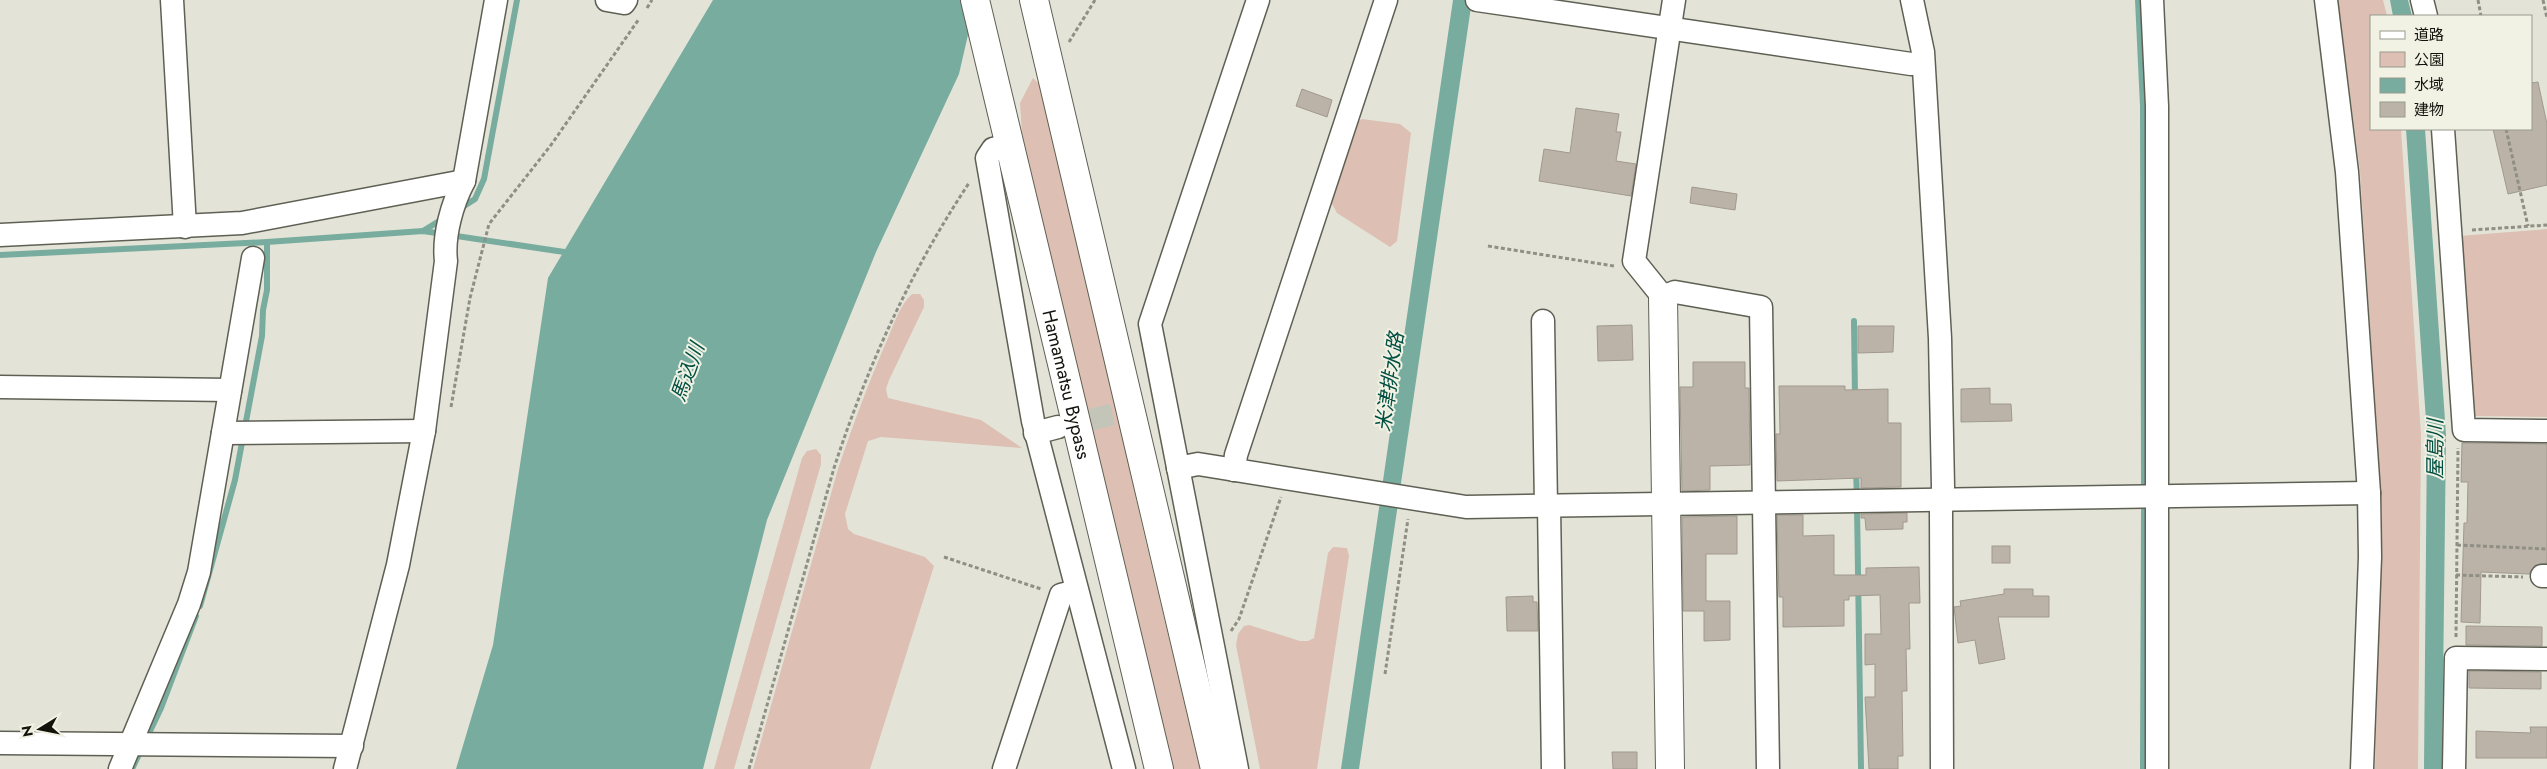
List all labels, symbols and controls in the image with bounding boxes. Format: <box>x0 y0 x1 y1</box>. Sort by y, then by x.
legend <box>2370 15 2532 130</box>
text: 道路 <box>2414 24 2444 46</box>
text: 公園 <box>2414 49 2444 71</box>
text: 水域 <box>2414 74 2444 96</box>
text: 建物 <box>2414 99 2444 121</box>
street label: Hamamatsu Bypass <box>1036 307 1098 462</box>
water label: 米津排水路 <box>1369 328 1412 434</box>
water label: 馬込川 <box>664 337 713 405</box>
water label: 屋島川 <box>2421 417 2450 479</box>
north arrow <box>15 704 65 754</box>
text: N <box>16 724 38 738</box>

